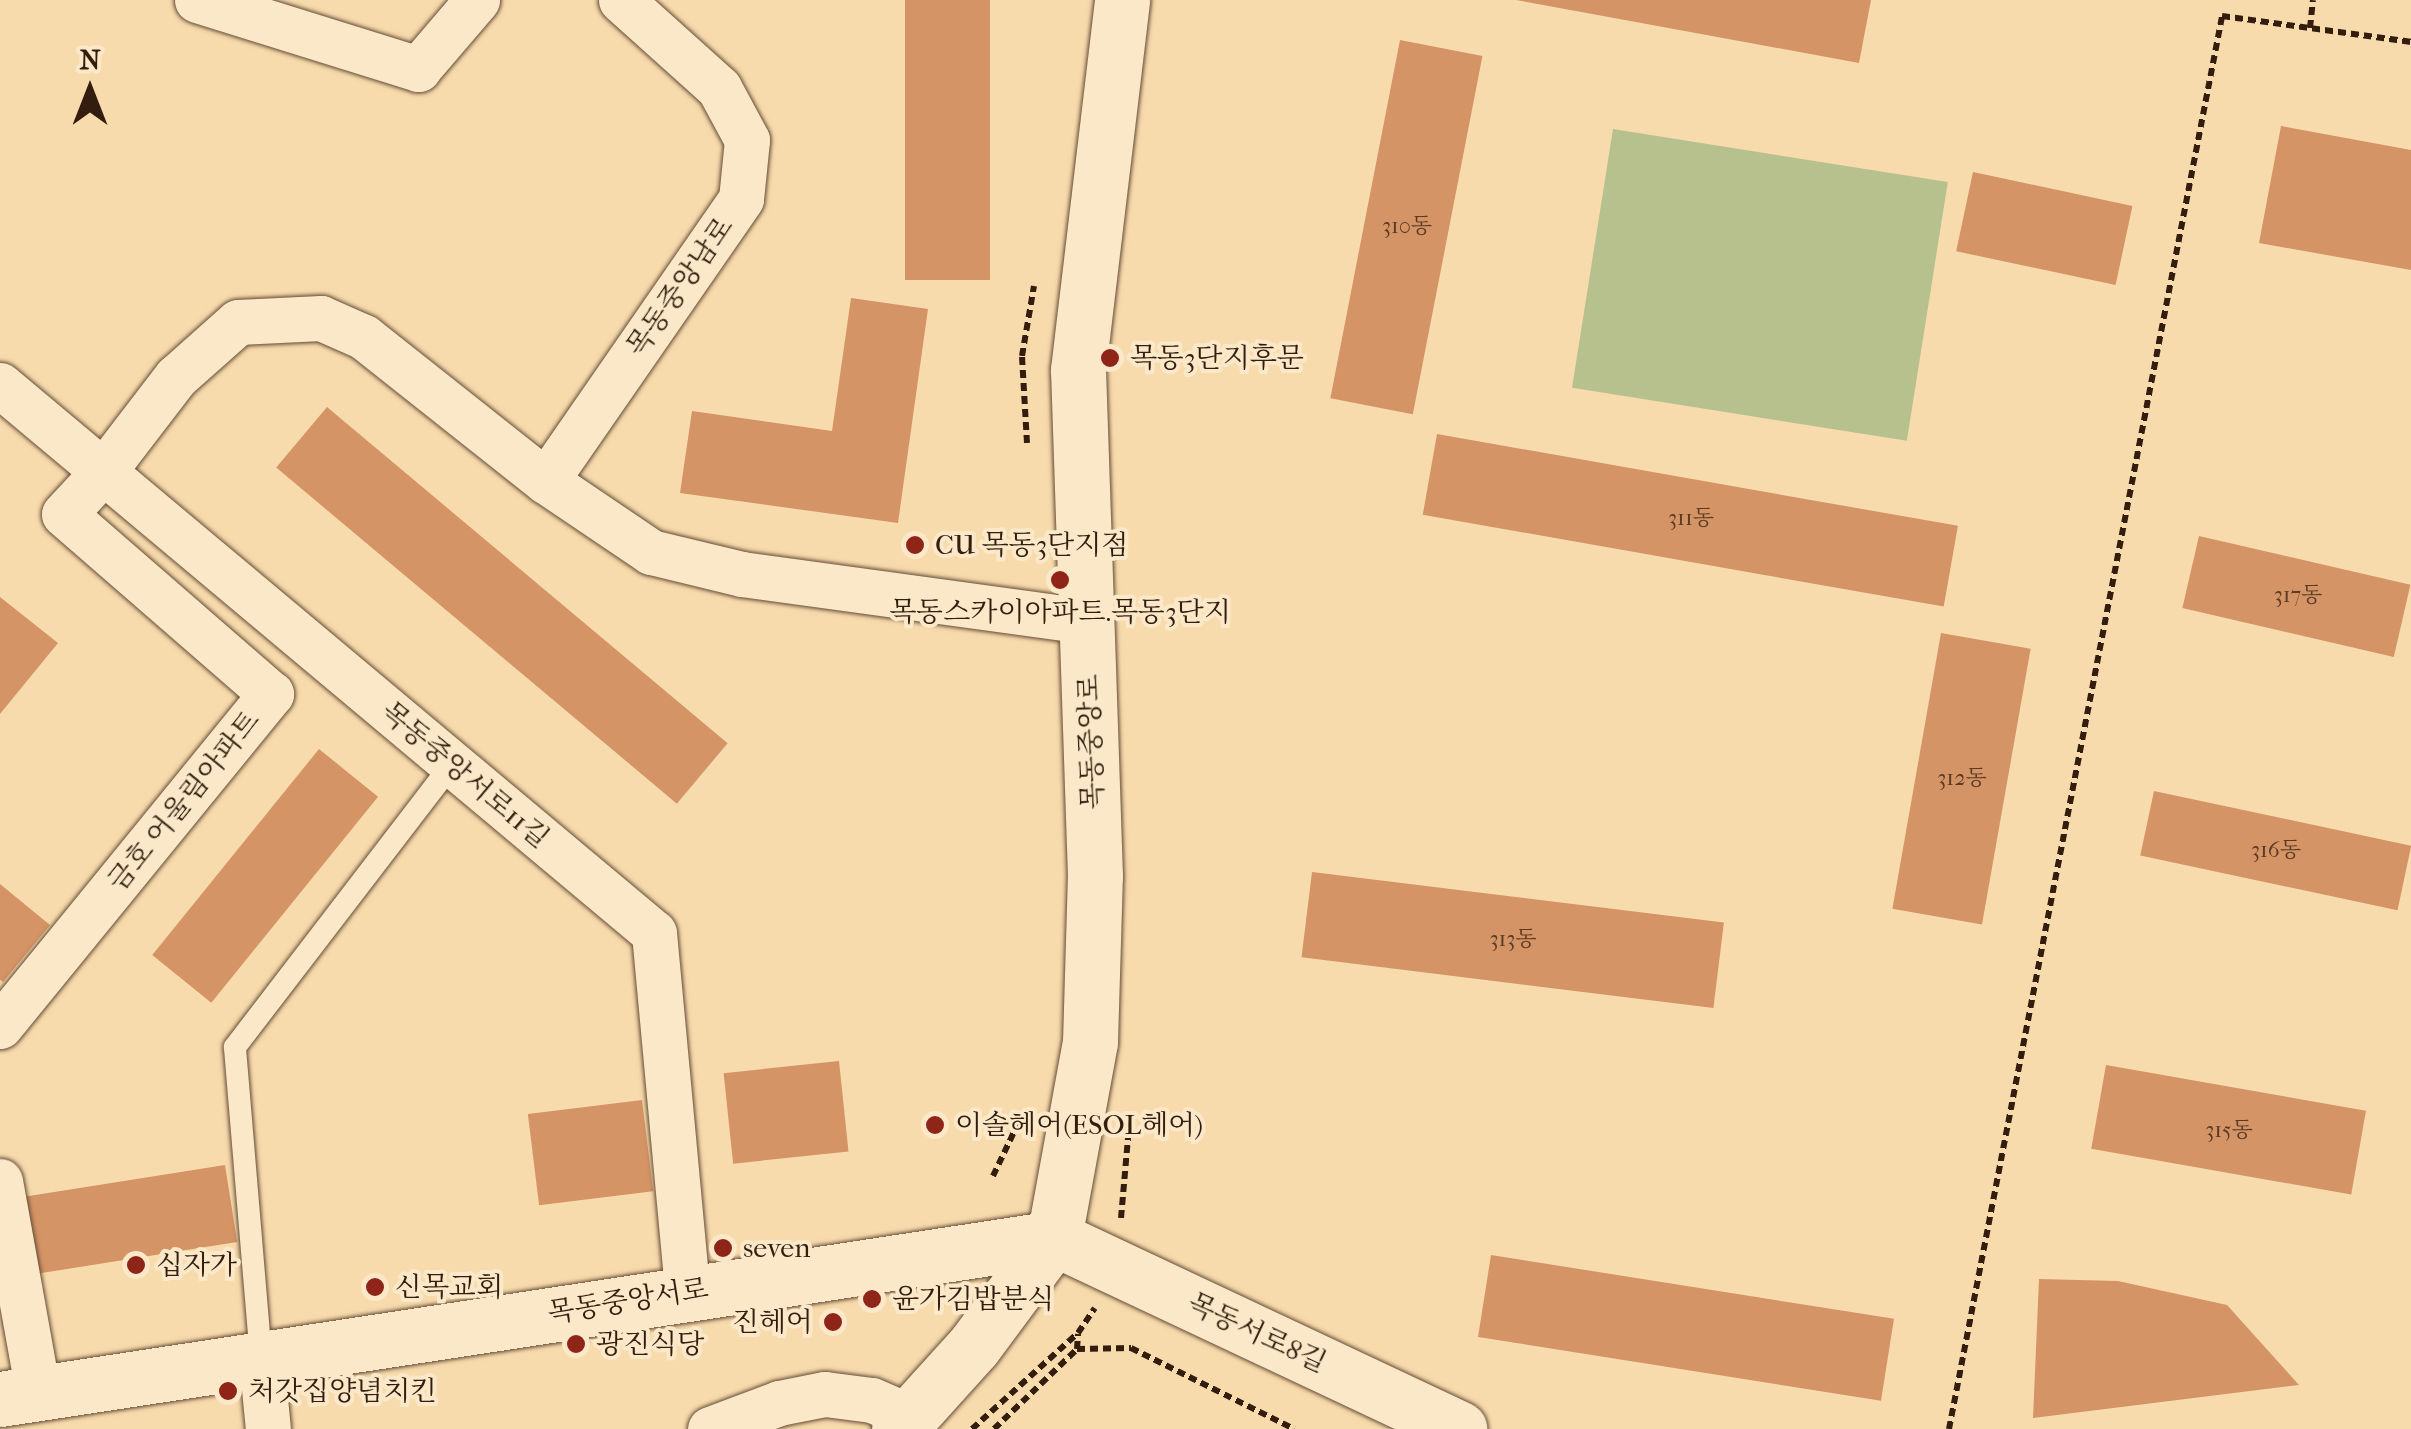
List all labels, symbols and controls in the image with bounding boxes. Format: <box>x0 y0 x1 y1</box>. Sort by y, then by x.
north arrow <box>40 40 140 140</box>
text: N <box>79 43 101 76</box>
street label: 목동중앙남로 <box>620 211 740 363</box>
house number: 310동 <box>1382 214 1432 240</box>
place label: 목동3단지후문 <box>1130 341 1304 375</box>
marker: 목동3단지후문 <box>1099 347 1121 369</box>
house number: 311동 <box>1668 506 1714 532</box>
place label: CU 목동3단지점 <box>935 528 1128 562</box>
marker: CU 목동3단지점 <box>904 534 926 556</box>
marker: 목동스카이아파트.목동3단지 <box>1049 569 1071 591</box>
house number: 317동 <box>2274 583 2322 609</box>
place label: 목동스카이아파트.목동3단지 <box>889 595 1231 629</box>
street label: 목동중앙로 <box>1072 674 1110 810</box>
street label: 목동중앙서로11길 <box>374 695 556 855</box>
street label: 금호 어울림아파트 <box>101 704 267 898</box>
house number: 312동 <box>1937 766 1987 792</box>
house number: 316동 <box>2251 838 2301 864</box>
house number: 313동 <box>1489 927 1537 953</box>
place label: 이솔헤어(ESOL헤어) <box>955 1108 1203 1142</box>
marker: 이솔헤어(ESOL헤어) <box>924 1114 946 1136</box>
house number: 315동 <box>2205 1118 2253 1144</box>
place label: seven <box>743 1231 810 1265</box>
marker: seven <box>712 1237 734 1259</box>
place label: 십자가 <box>156 1248 237 1282</box>
marker: 십자가 <box>125 1254 147 1276</box>
place label: 신목교회 <box>395 1270 503 1304</box>
street label: 목동중앙서로 <box>545 1272 711 1330</box>
marker: 신목교회 <box>364 1276 386 1298</box>
place label: 윤가김밥분식 <box>892 1282 1054 1316</box>
street label: 목동서로8길 <box>1182 1286 1332 1380</box>
marker: 윤가김밥분식 <box>861 1288 883 1310</box>
place label: 진헤어 <box>732 1305 813 1339</box>
marker: 진헤어 <box>822 1311 844 1333</box>
place label: 광진식당 <box>596 1327 704 1361</box>
marker: 광진식당 <box>565 1333 587 1355</box>
place label: 처갓집양념치킨 <box>248 1374 437 1408</box>
marker: 처갓집양념치킨 <box>217 1380 239 1402</box>

